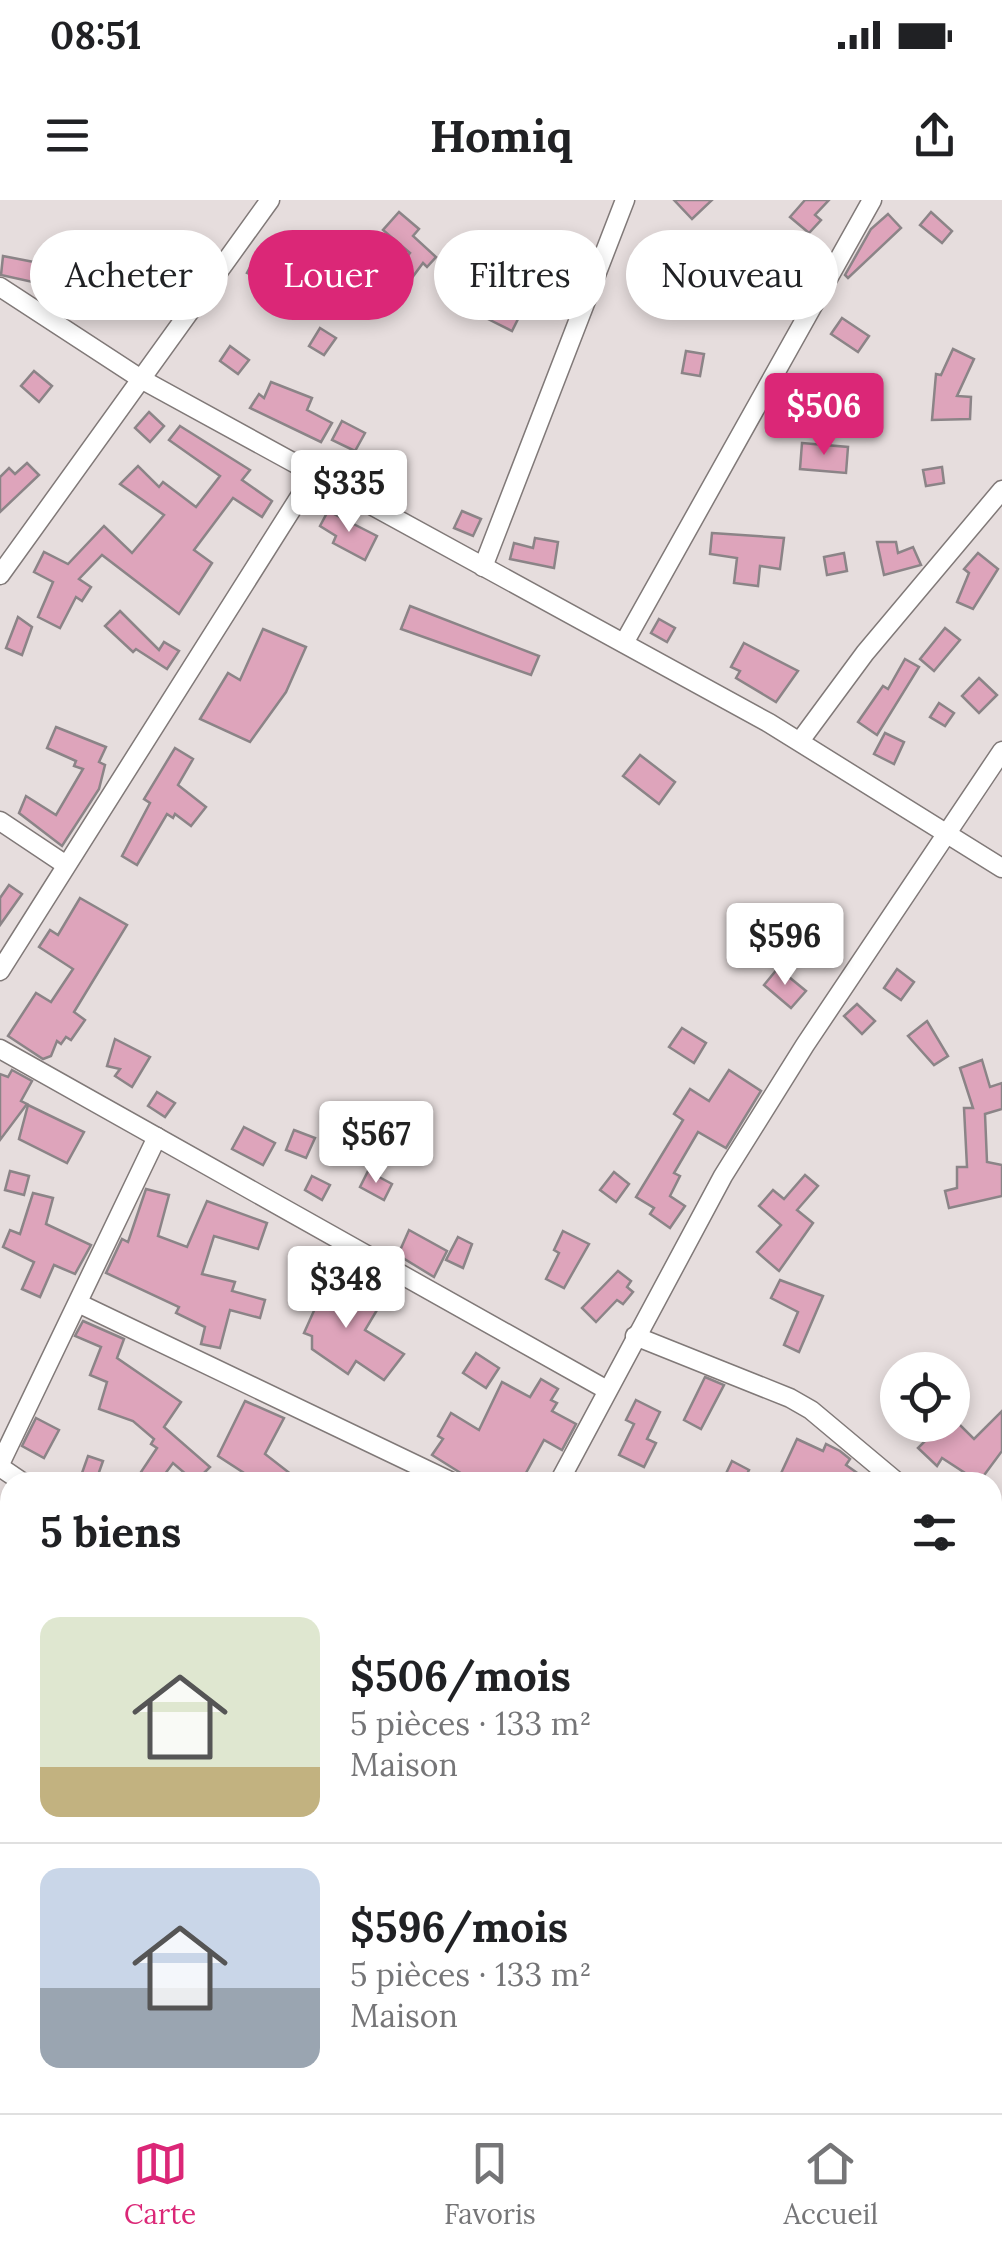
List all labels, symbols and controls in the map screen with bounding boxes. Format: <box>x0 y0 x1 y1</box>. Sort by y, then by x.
text: 08:51 <box>50 11 141 59</box>
text: Homiq <box>430 107 572 164</box>
icon: menu <box>40 108 95 163</box>
icon: share <box>907 108 962 163</box>
chip: Acheter <box>30 230 228 320</box>
chip: Louer <box>248 230 414 320</box>
chip: Filtres <box>434 230 606 320</box>
chip: Nouveau <box>626 230 838 320</box>
pin: $506 <box>765 373 883 458</box>
text: $506 <box>787 385 861 426</box>
pin: $335 <box>290 450 408 535</box>
text: $335 <box>313 462 385 503</box>
pin: $596 <box>726 903 844 988</box>
text: $596 <box>749 915 821 956</box>
pin: $567 <box>317 1101 435 1186</box>
text: $567 <box>341 1113 411 1154</box>
pin: $348 <box>287 1246 405 1331</box>
text: $348 <box>310 1258 382 1299</box>
map controls <box>880 1352 970 1442</box>
button: locate <box>880 1352 970 1442</box>
text: 5 biens <box>40 1505 181 1559</box>
icon: filters <box>907 1505 962 1560</box>
text: $506/mois <box>350 1649 571 1703</box>
icon: home <box>120 1657 240 1777</box>
text: 5 pièces · 133 m² <box>350 1703 592 1744</box>
text: Maison <box>350 1744 458 1785</box>
text: $596/mois <box>350 1900 568 1954</box>
icon: home <box>120 1908 240 2028</box>
text: 5 pièces · 133 m² <box>350 1954 592 1995</box>
text: Maison <box>350 1995 458 2036</box>
tab: Carte <box>124 2136 196 2232</box>
tab: Favoris <box>444 2136 536 2232</box>
tab: Accueil <box>784 2136 878 2232</box>

